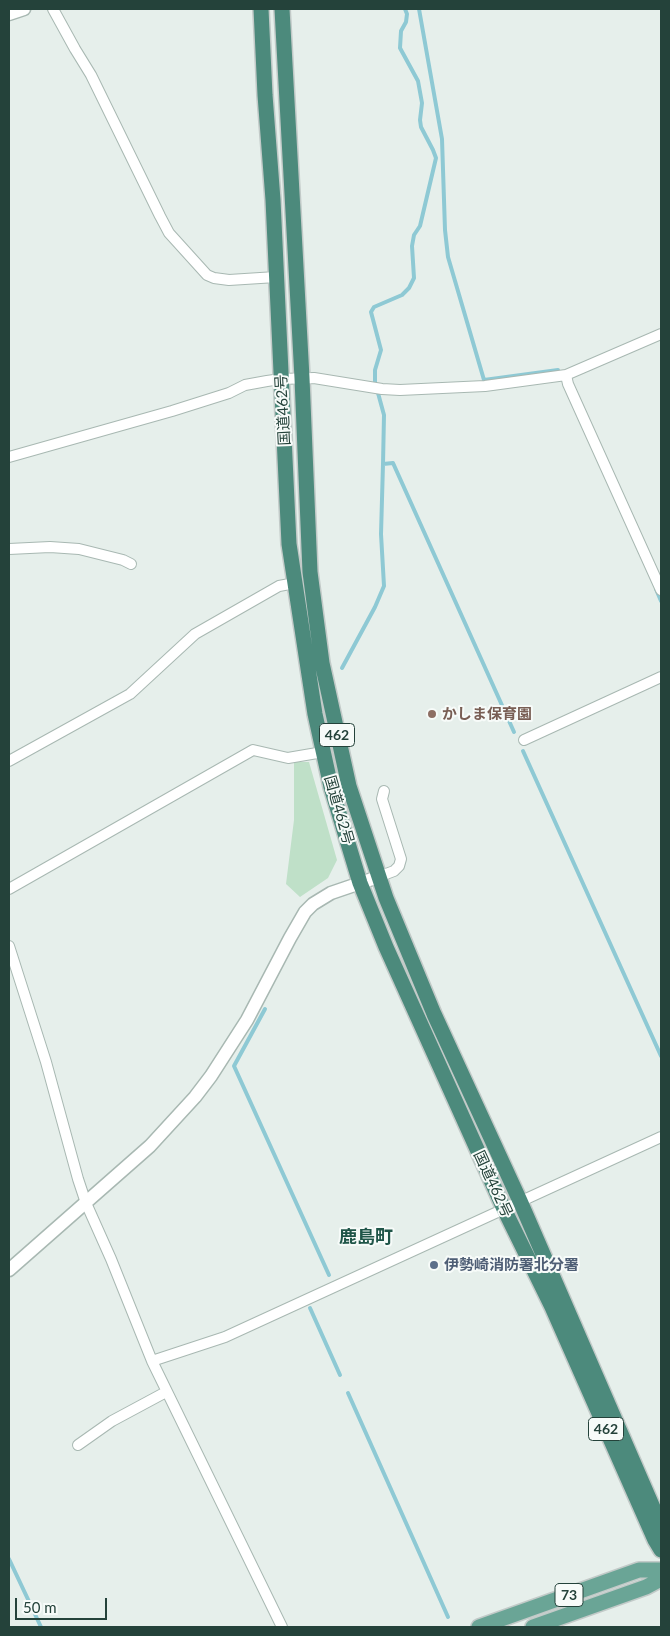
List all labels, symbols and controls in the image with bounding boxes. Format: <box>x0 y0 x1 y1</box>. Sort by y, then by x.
street label: 国道462号 <box>272 374 294 446</box>
place label: かしま保育園 <box>442 705 532 723</box>
marker: かしま保育園 <box>426 708 438 720</box>
road number: 462 <box>320 724 354 746</box>
street label: 国道462号 <box>321 773 357 847</box>
street label: 国道462号 <box>470 1148 516 1220</box>
district label: 鹿島町 <box>339 1226 393 1248</box>
place label: 伊勢崎消防署北分署 <box>444 1256 579 1274</box>
marker: 伊勢崎消防署北分署 <box>428 1259 440 1271</box>
road number: 462 <box>588 1418 624 1440</box>
road number: 73 <box>555 1584 583 1606</box>
scale bar <box>18 1588 110 1620</box>
text: 50 m <box>23 1598 57 1616</box>

